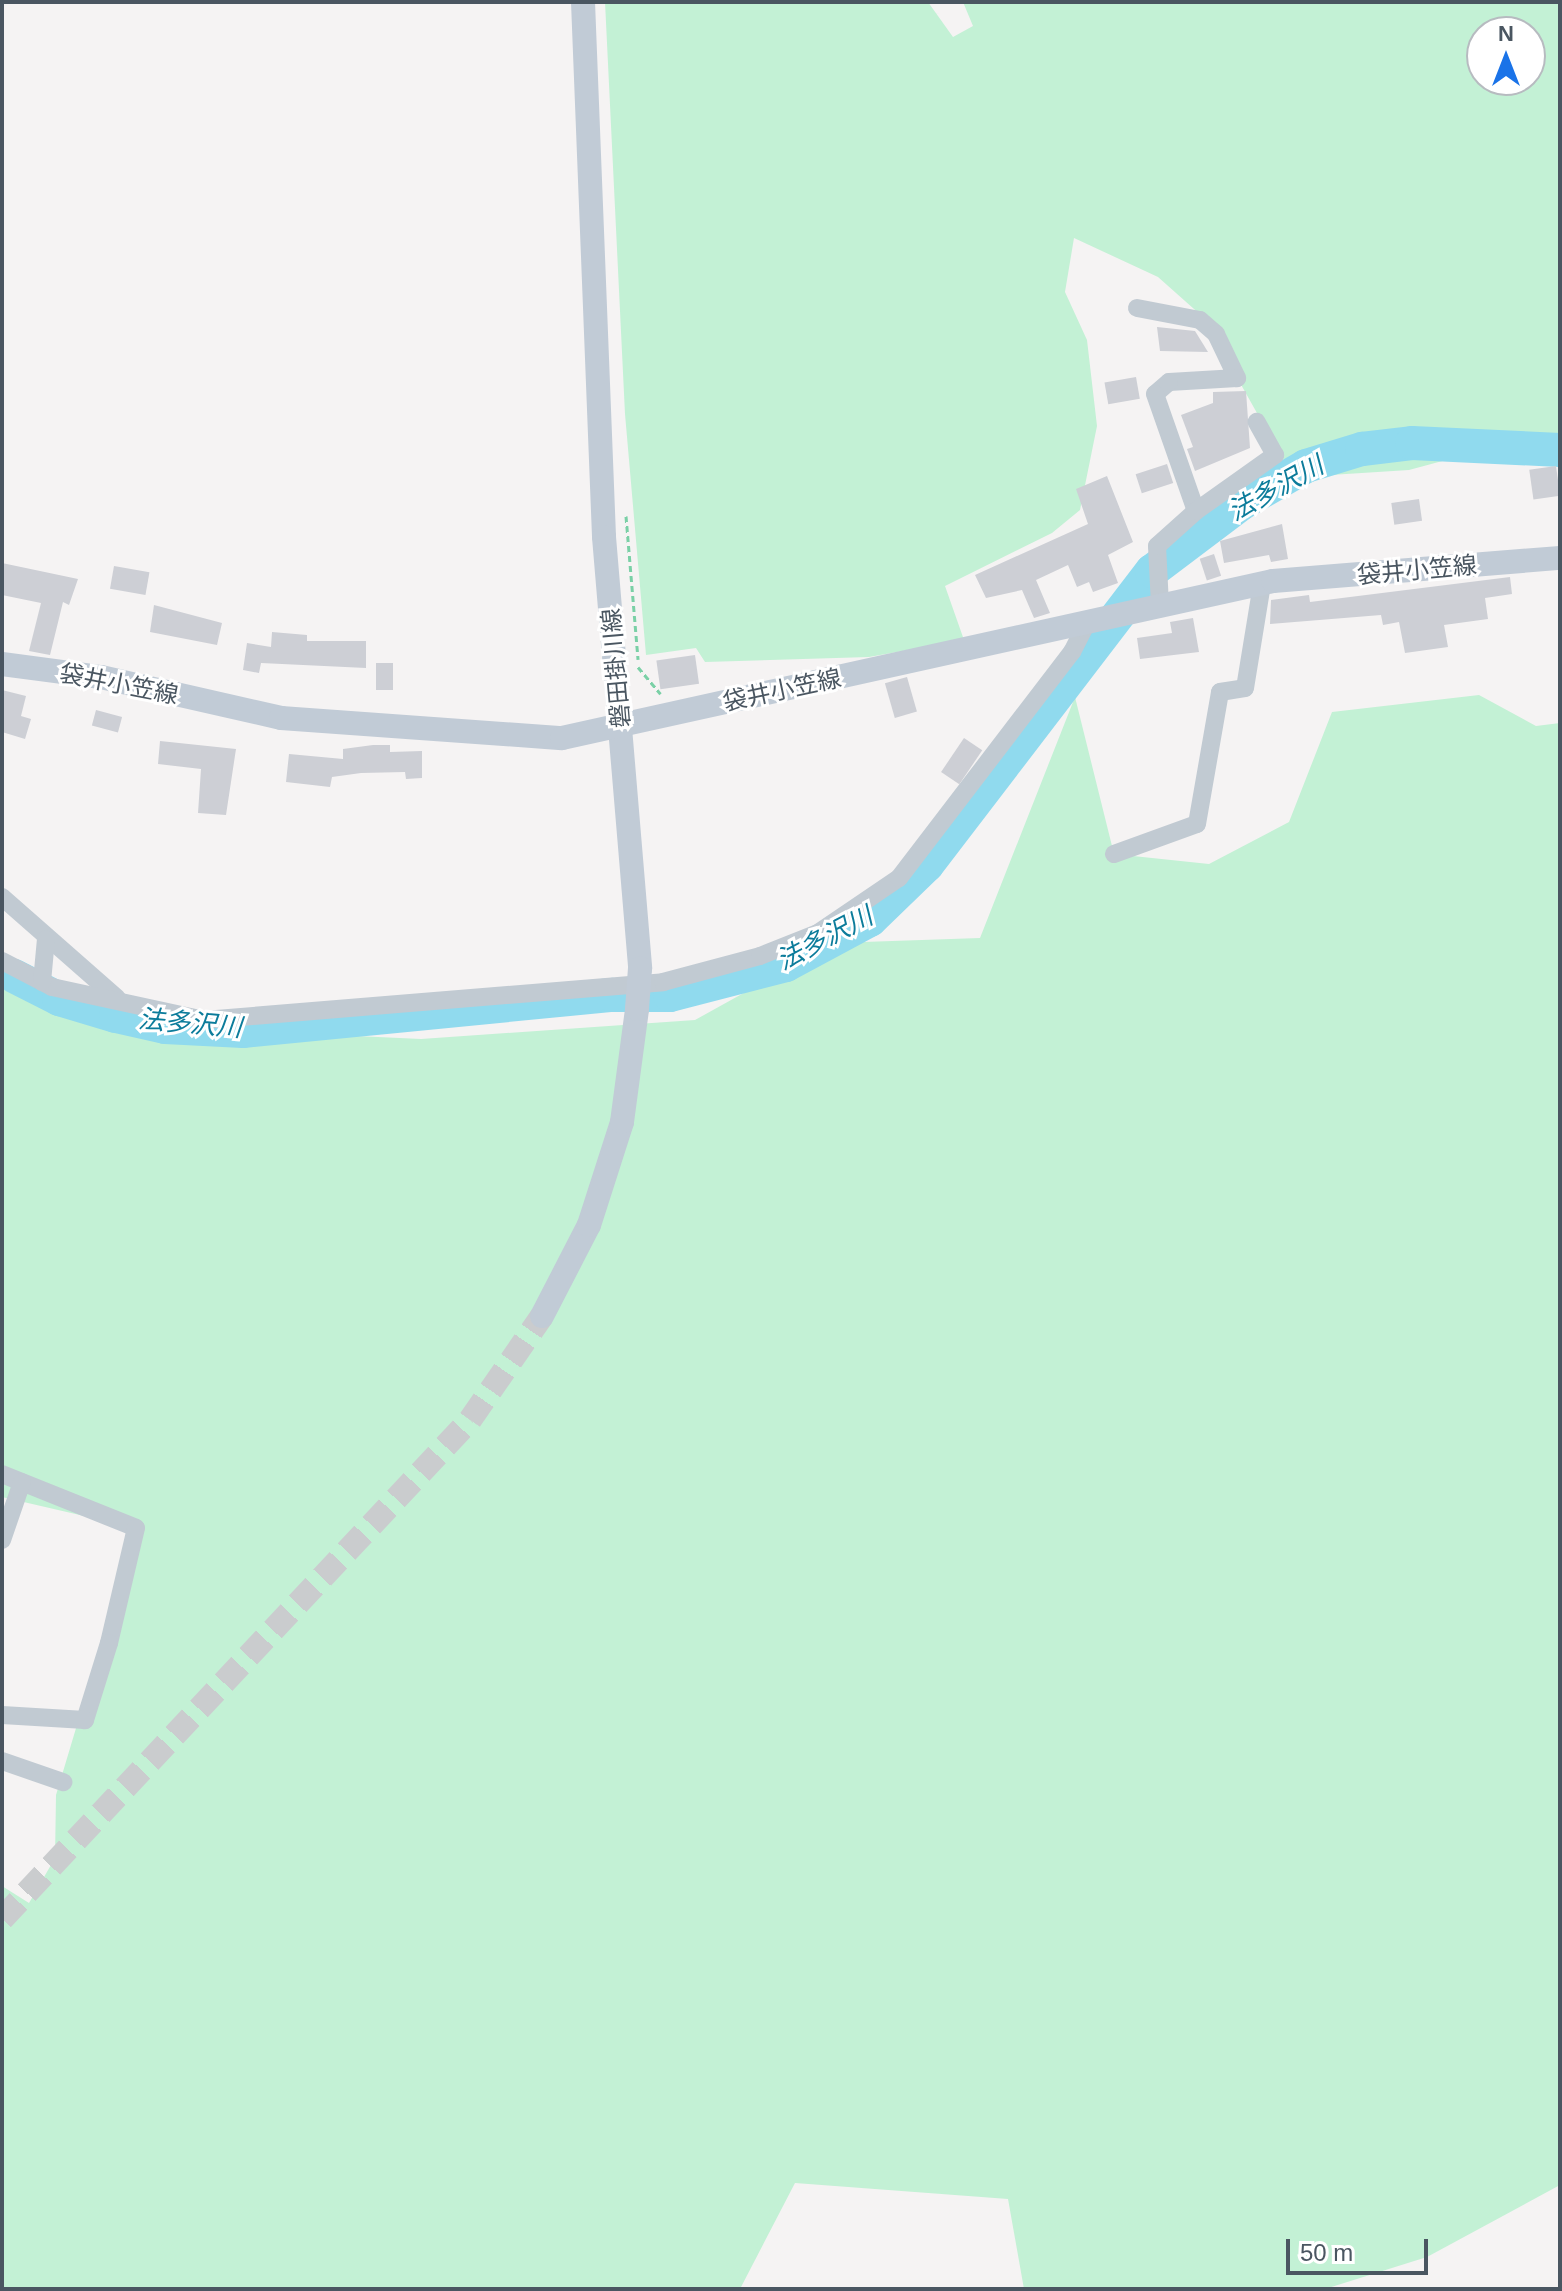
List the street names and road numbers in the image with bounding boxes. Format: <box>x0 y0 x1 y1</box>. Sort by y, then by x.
street label: 袋井小笠線 <box>1356 550 1478 590</box>
street label: 磐田掛川線 <box>596 607 636 729</box>
street label: 袋井小笠線 <box>57 658 181 710</box>
street label: 袋井小笠線 <box>720 663 844 717</box>

